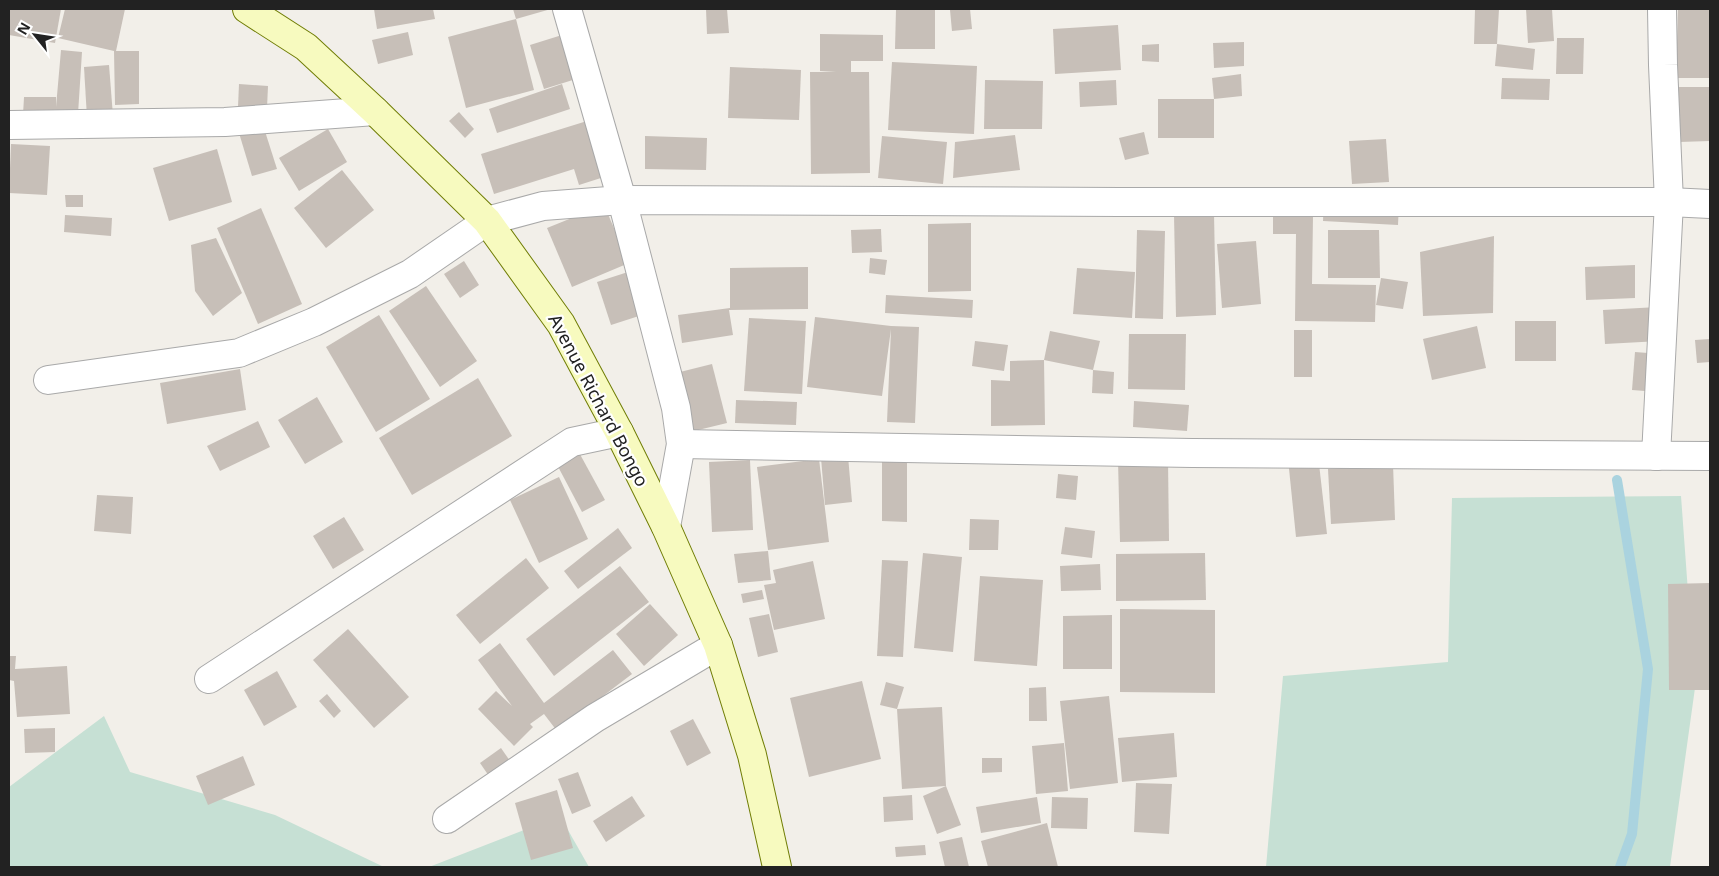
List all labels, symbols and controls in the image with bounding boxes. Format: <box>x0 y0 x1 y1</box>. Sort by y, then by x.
north arrow <box>10 10 60 60</box>
text: N <box>12 19 34 38</box>
street label: Avenue Richard Bongo <box>543 310 655 490</box>

